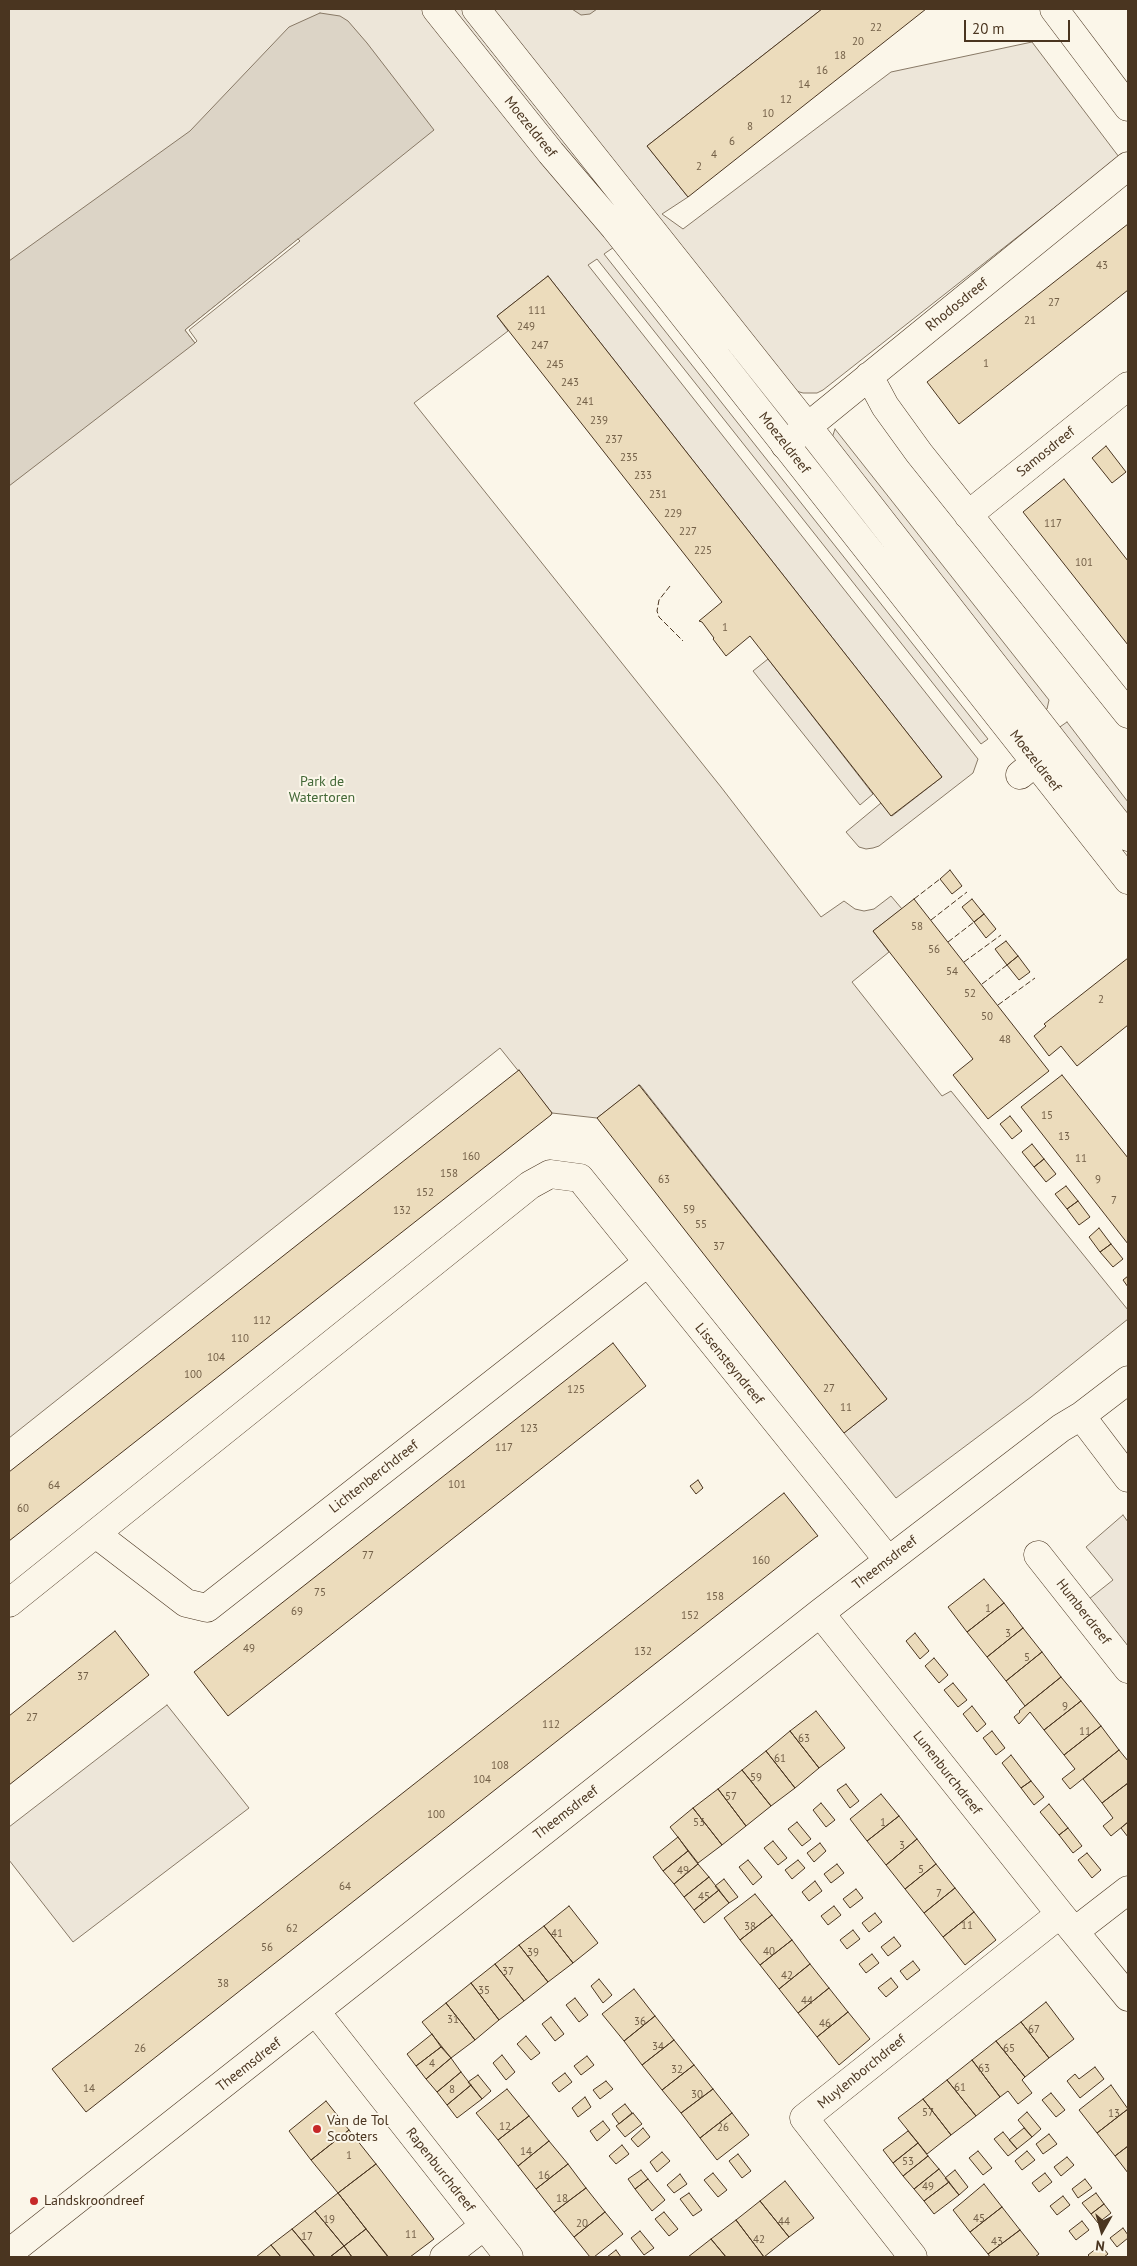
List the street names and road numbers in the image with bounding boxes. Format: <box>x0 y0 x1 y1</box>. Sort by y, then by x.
street label: Moezeldreef <box>500 93 560 161</box>
street label: Rhodosdreef <box>922 275 992 335</box>
street label: Moezeldreef <box>755 409 813 477</box>
street label: Samosdreef <box>1014 423 1078 481</box>
street label: Moezeldreef <box>1006 727 1064 795</box>
street label: Lissensteyndreef <box>691 1320 767 1408</box>
street label: Lichtenberchdreef <box>326 1437 422 1517</box>
street label: Theemsdreef <box>849 1532 921 1594</box>
street label: Humberdreef <box>1052 1576 1114 1648</box>
street label: Lunenburchdreef <box>909 1728 985 1818</box>
street label: Theemsdreef <box>530 1782 602 1844</box>
street label: Muylenborchdreef <box>815 2031 909 2113</box>
street label: Theemsdreef <box>213 2034 285 2096</box>
street label: Rapenburchdreef <box>402 2125 478 2215</box>

